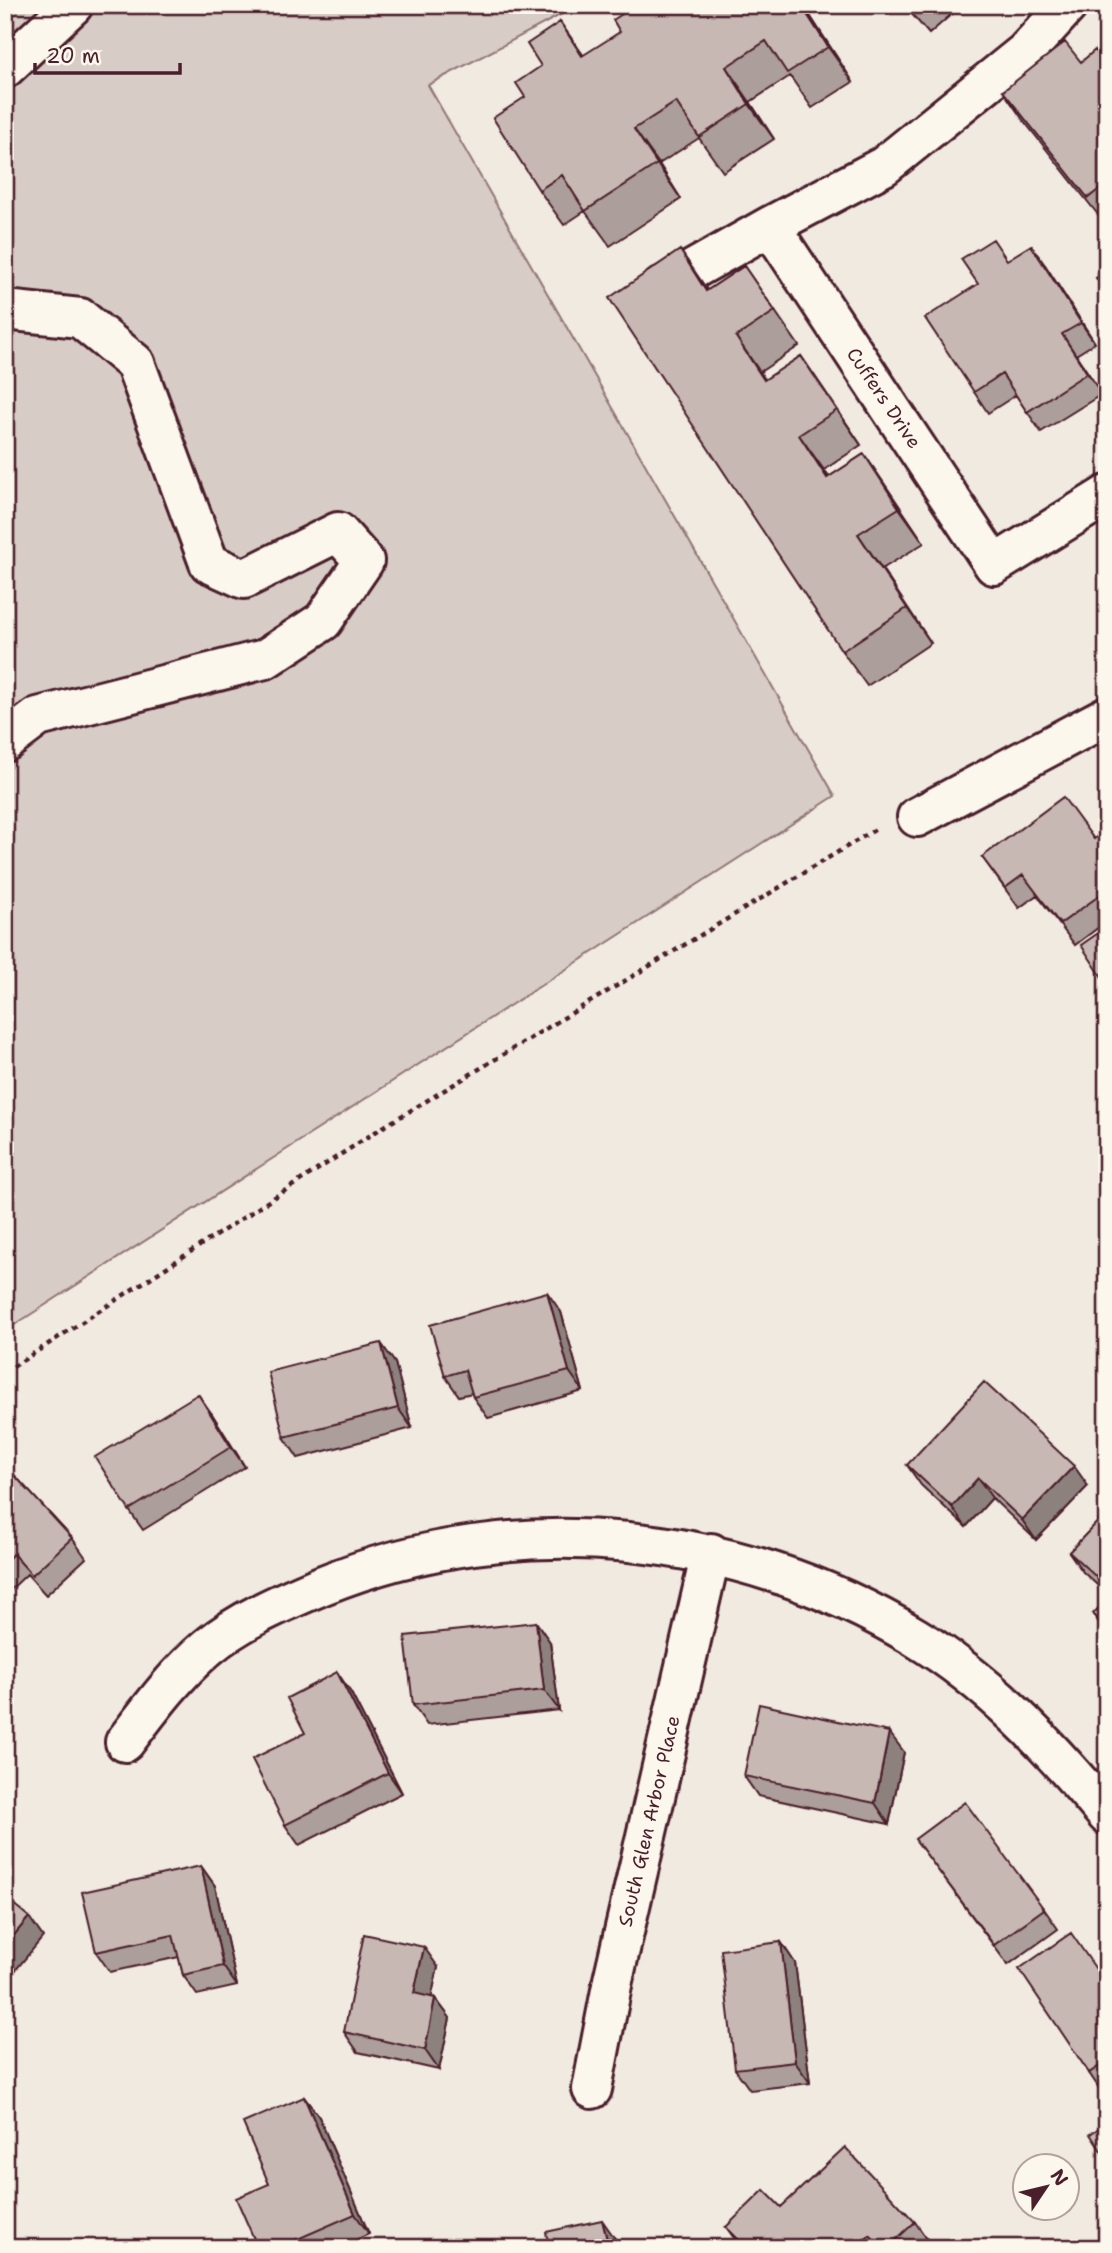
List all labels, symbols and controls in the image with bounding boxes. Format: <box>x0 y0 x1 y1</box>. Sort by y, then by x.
scale bar <box>35 32 180 76</box>
text: 20 m <box>46 42 100 70</box>
street label: Cuffers Drive <box>841 343 927 453</box>
street label: South Glen Arbor Place <box>613 1713 685 1929</box>
north arrow <box>1010 2152 1080 2222</box>
text: N <box>1045 2164 1074 2191</box>

